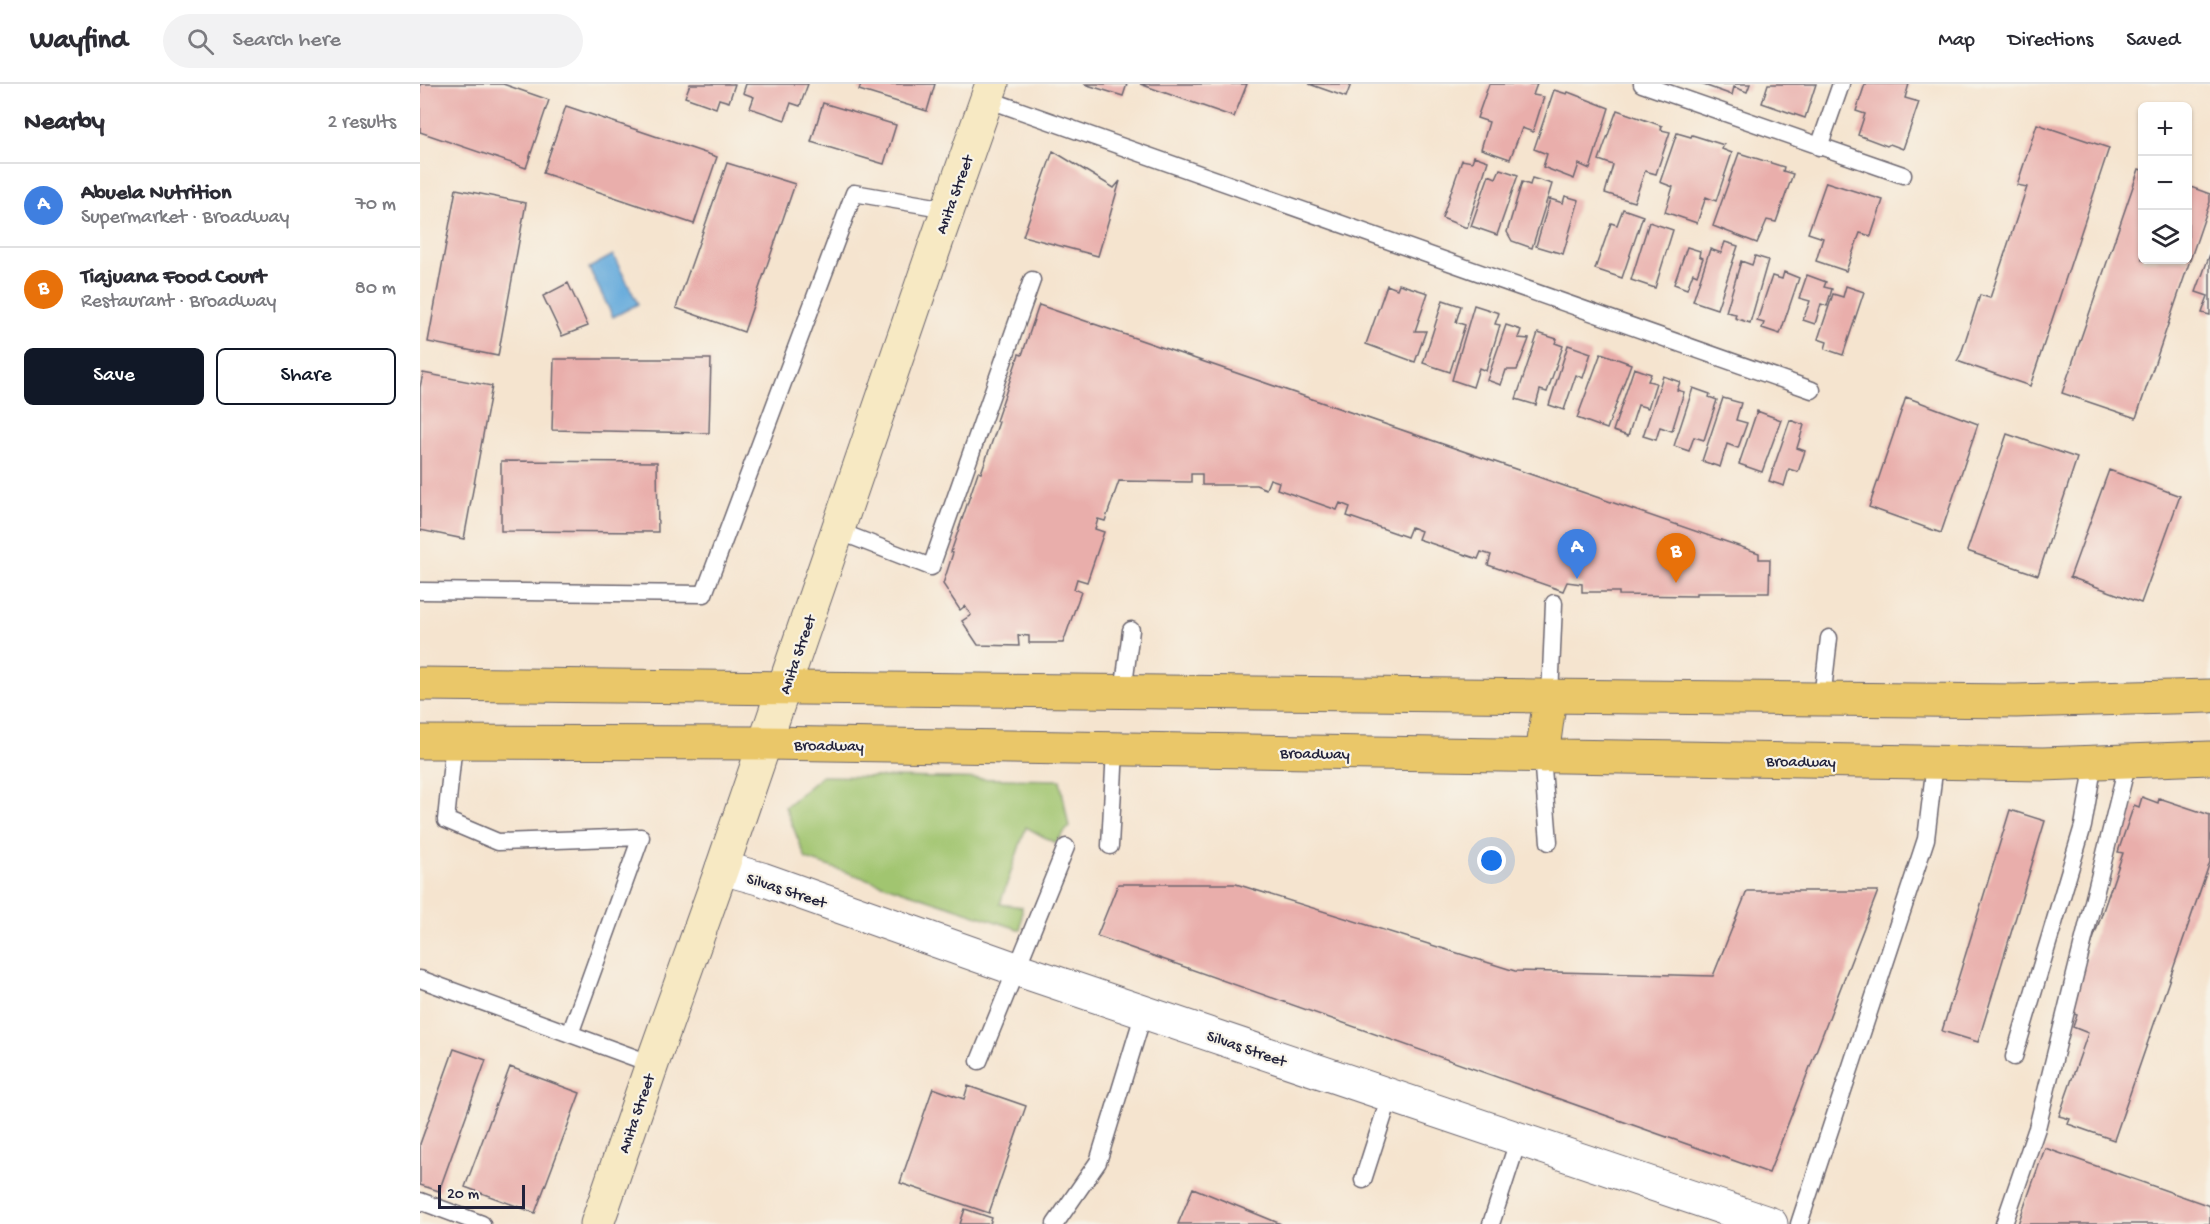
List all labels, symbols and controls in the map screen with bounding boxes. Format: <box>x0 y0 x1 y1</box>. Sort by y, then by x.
search box <box>163 14 583 68</box>
text: Wayfind <box>30 25 127 58</box>
icon: search <box>184 25 217 58</box>
text: Search here <box>232 28 341 54</box>
text: Map <box>1938 29 1975 54</box>
text: Directions <box>2008 29 2093 54</box>
text: Saved <box>2126 29 2180 54</box>
map controls <box>2138 102 2192 264</box>
button: + <box>2138 102 2192 156</box>
text: Nearby <box>24 108 105 139</box>
text: 2 results <box>327 112 396 135</box>
street label: Anita Street <box>933 152 980 237</box>
button: − <box>2138 156 2192 210</box>
text: Abuela Nutrition <box>81 181 231 207</box>
text: A <box>38 194 49 217</box>
text: 70 m <box>355 194 396 217</box>
text: Supermarket · Broadway <box>81 207 289 230</box>
button: layers <box>2138 210 2192 264</box>
text: Tiajuana Food Court <box>81 265 266 291</box>
text: B <box>38 278 49 301</box>
text: 80 m <box>355 278 396 301</box>
text: Restaurant · Broadway <box>81 291 276 314</box>
button: Save <box>24 348 204 405</box>
button: Share <box>216 348 396 405</box>
pin: A <box>1558 530 1596 579</box>
pin: B <box>1656 534 1696 583</box>
street label: Anita Street <box>777 612 822 697</box>
street label: Broadway <box>793 737 864 758</box>
street label: Broadway <box>1279 745 1350 766</box>
street label: Broadway <box>1765 753 1836 774</box>
your location <box>1477 846 1506 875</box>
street label: Silvas Street <box>744 871 830 915</box>
street label: Silvas Street <box>1204 1028 1289 1073</box>
street label: Anita Street <box>616 1071 661 1156</box>
scale bar <box>438 1182 525 1210</box>
text: 20 m <box>447 1186 479 1205</box>

